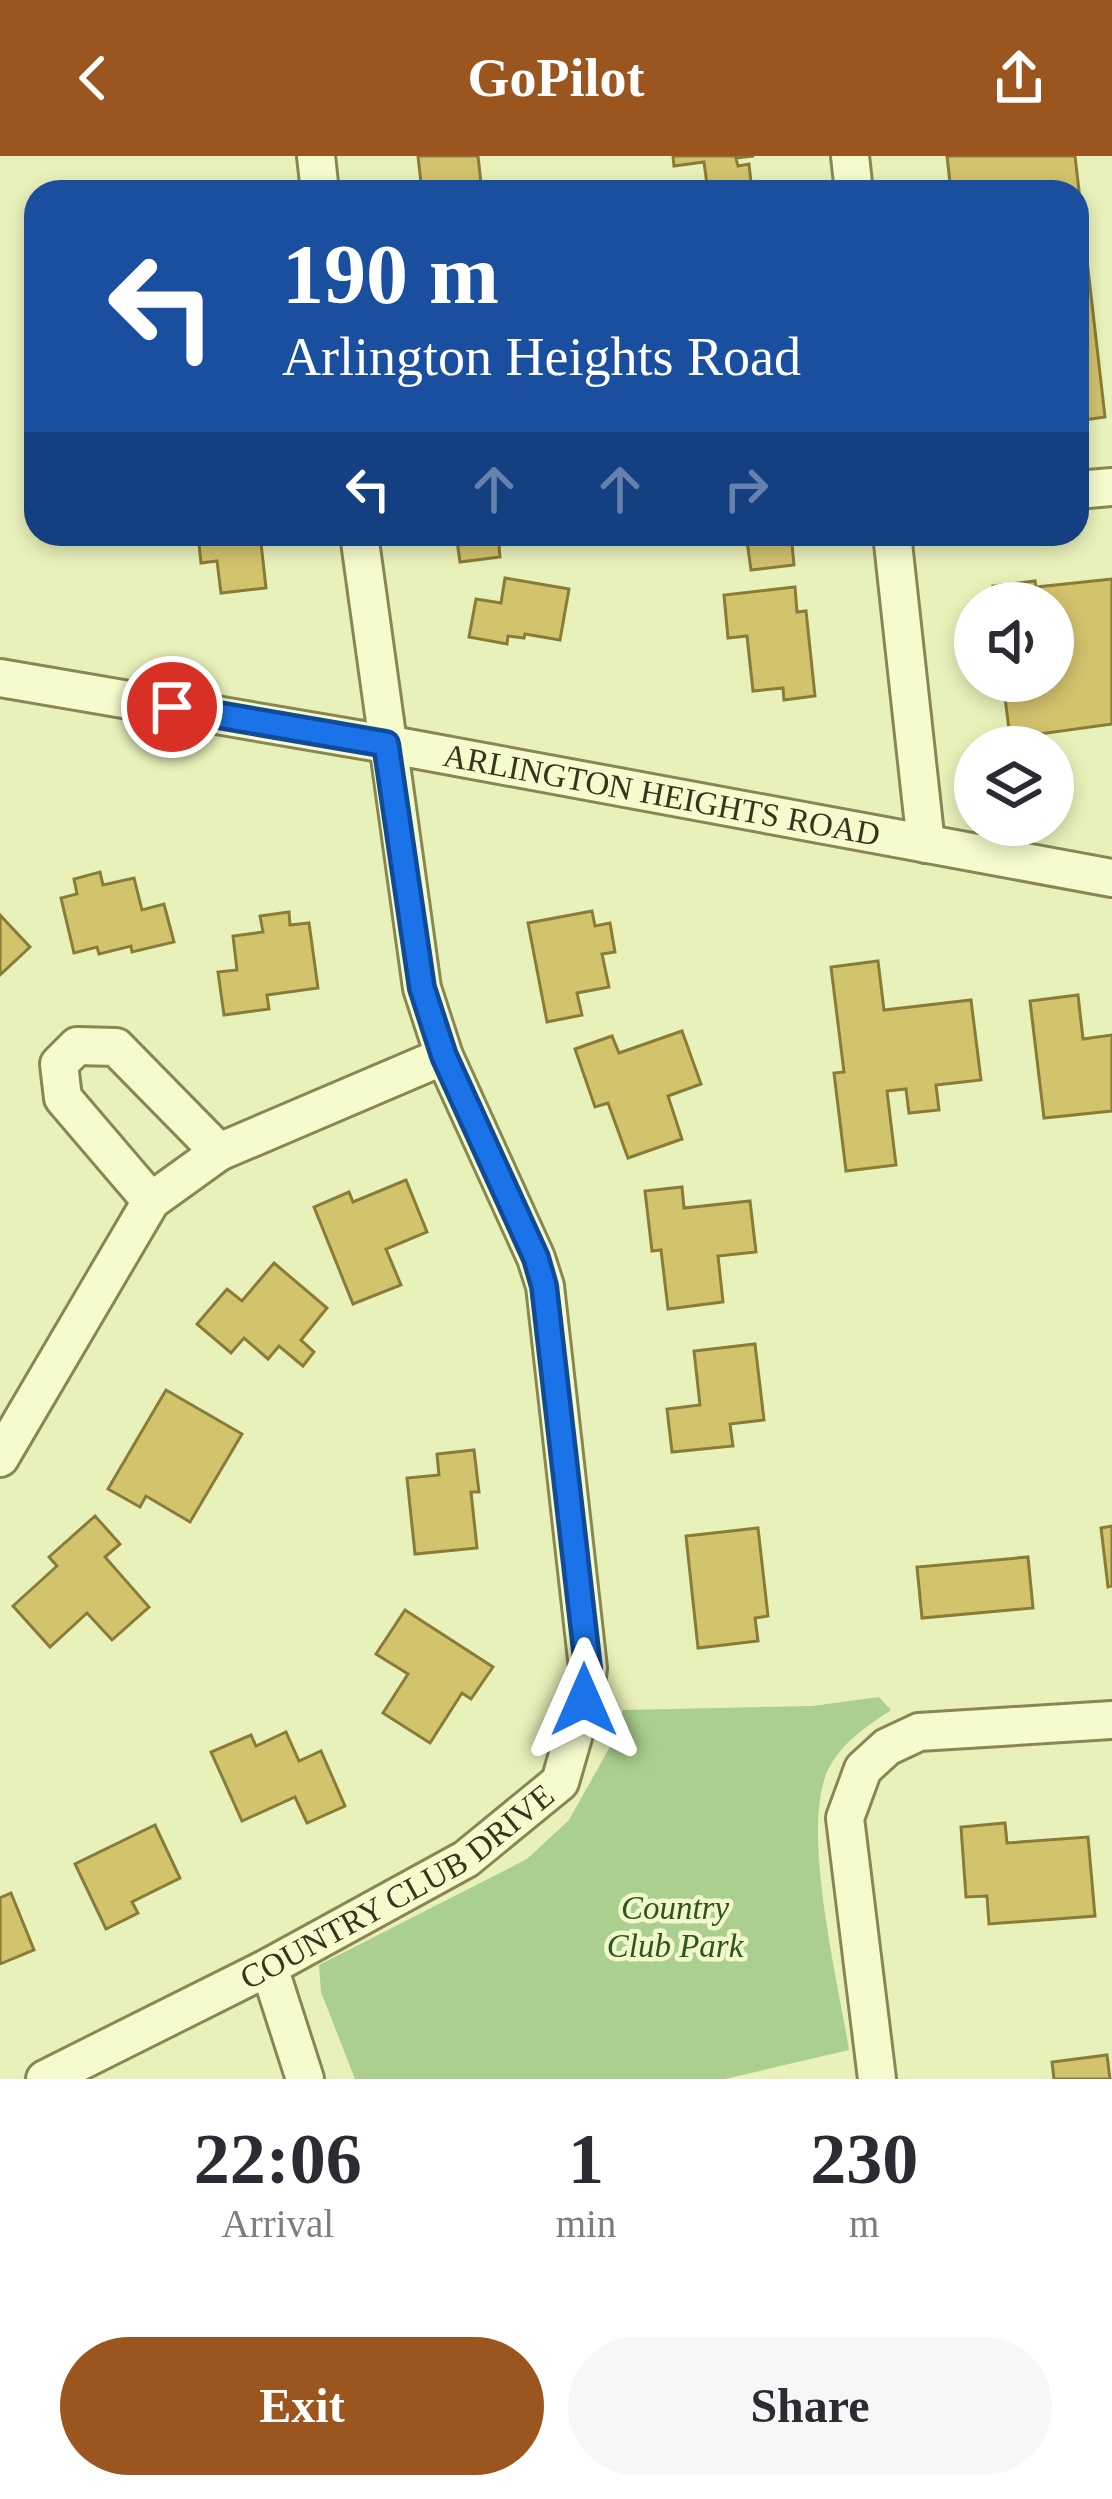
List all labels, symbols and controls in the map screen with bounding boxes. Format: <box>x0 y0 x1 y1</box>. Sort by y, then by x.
icon: back <box>60 45 126 111</box>
icon: share <box>986 45 1052 111</box>
text: GoPilot <box>468 48 644 108</box>
icon: left <box>84 228 240 384</box>
text: 190 m <box>282 228 499 321</box>
text: Arlington Heights Road <box>282 327 801 387</box>
icon: left <box>335 456 401 522</box>
icon: ahead <box>461 456 527 522</box>
icon: ahead <box>587 456 653 522</box>
icon: right <box>713 456 779 522</box>
map controls <box>954 582 1074 846</box>
button: sound <box>954 582 1074 702</box>
pin <box>121 656 223 758</box>
icon: arrive <box>139 674 205 740</box>
button: layers <box>954 726 1074 846</box>
street label: ARLINGTON HEIGHTS ROAD <box>441 737 883 853</box>
position arrow <box>521 1637 647 1763</box>
street label: COUNTRY CLUB DRIVE <box>235 1777 561 1996</box>
park label: Country Club Park <box>607 1890 745 1964</box>
text: 22:06 <box>194 2119 362 2199</box>
text: 1 <box>568 2119 604 2199</box>
text: 230 <box>810 2119 918 2199</box>
text: Arrival <box>222 2202 334 2245</box>
text: min <box>556 2202 616 2245</box>
text: m <box>849 2202 879 2245</box>
button: Exit <box>60 2337 544 2475</box>
button: Share <box>568 2337 1052 2475</box>

